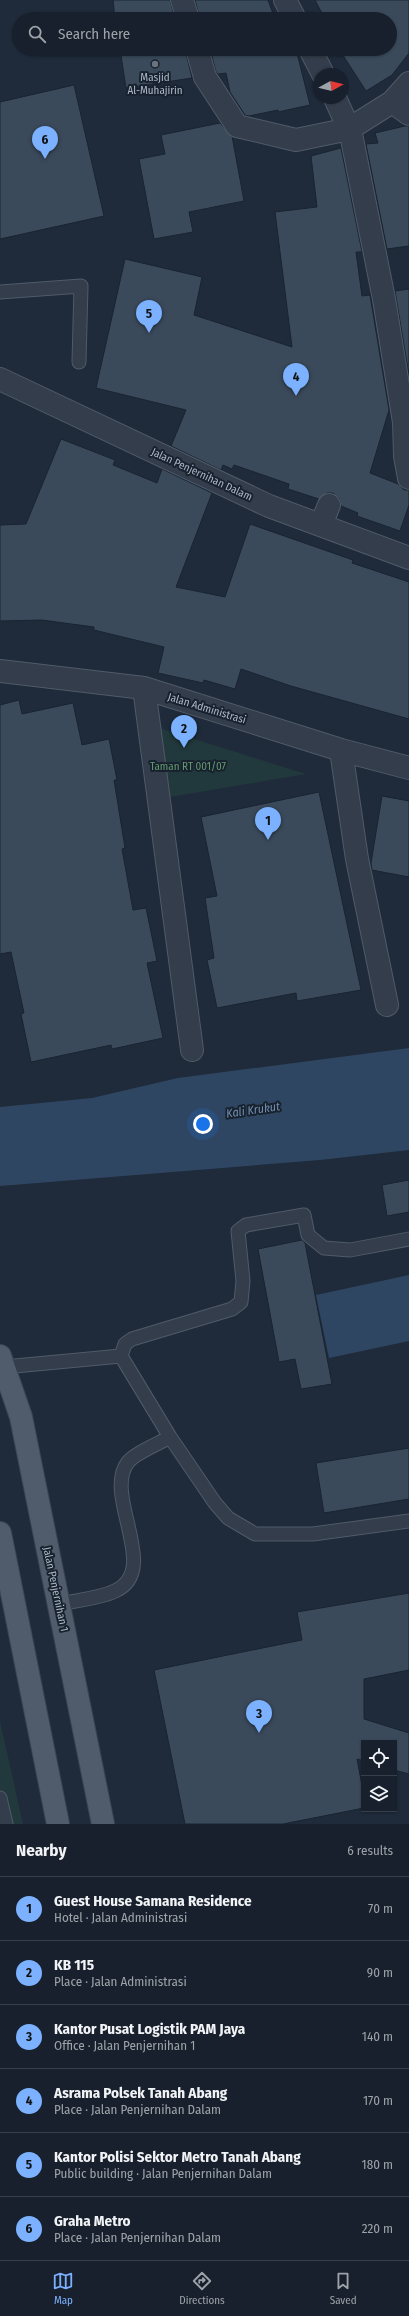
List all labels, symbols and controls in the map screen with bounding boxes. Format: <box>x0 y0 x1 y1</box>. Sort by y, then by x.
search box <box>12 12 397 56</box>
icon: search <box>26 23 48 45</box>
text: Search here <box>58 25 130 43</box>
marker: Masjid Al-Muhajirin <box>150 59 160 69</box>
north arrow <box>313 68 349 104</box>
place label: Masjid Al-Muhajirin <box>127 71 183 97</box>
pin: 6 <box>32 126 58 159</box>
pin: 5 <box>136 300 162 333</box>
pin: 4 <box>283 363 309 396</box>
street label: Jalan Penjernihan Dalam <box>149 445 254 504</box>
street label: Jalan Administrasi <box>166 690 248 727</box>
pin: 2 <box>171 715 197 748</box>
park label: Taman RT 001/07 <box>150 760 227 773</box>
pin: 1 <box>255 807 281 840</box>
water label: Kali Krukut <box>225 1099 281 1121</box>
your location <box>193 1114 213 1134</box>
street label: Jalan Penjernihan 1 <box>40 1546 71 1633</box>
pin: 3 <box>246 1700 272 1733</box>
map controls <box>361 1740 397 1812</box>
button: locate <box>361 1740 397 1776</box>
button: layers <box>361 1776 397 1812</box>
text: Nearby <box>16 1840 67 1861</box>
text: 6 results <box>347 1843 393 1858</box>
text: Guest House Samana Residence <box>54 1892 252 1910</box>
text: 1 <box>26 1901 32 1916</box>
text: 70 m <box>368 1901 393 1916</box>
text: Hotel · Jalan Administrasi <box>54 1910 187 1925</box>
text: KB 115 <box>54 1956 94 1974</box>
text: 2 <box>26 1965 32 1980</box>
text: 90 m <box>367 1965 393 1980</box>
text: Place · Jalan Administrasi <box>54 1974 187 1989</box>
text: Kantor Pusat Logistik PAM Jaya <box>54 2020 245 2038</box>
text: 3 <box>26 2029 32 2044</box>
text: 140 m <box>362 2029 393 2044</box>
text: Office · Jalan Penjernihan 1 <box>54 2038 195 2053</box>
text: Asrama Polsek Tanah Abang <box>54 2084 227 2102</box>
text: 4 <box>26 2093 32 2108</box>
text: 170 m <box>363 2093 393 2108</box>
text: Place · Jalan Penjernihan Dalam <box>54 2102 221 2117</box>
text: Kantor Polisi Sektor Metro Tanah Abang <box>54 2148 301 2166</box>
text: 5 <box>26 2157 32 2172</box>
text: 180 m <box>362 2157 393 2172</box>
text: Public building · Jalan Penjernihan Dalam <box>54 2166 272 2181</box>
text: Graha Metro <box>54 2212 131 2230</box>
text: 6 <box>26 2221 32 2236</box>
text: 220 m <box>362 2221 393 2236</box>
text: Place · Jalan Penjernihan Dalam <box>54 2230 221 2245</box>
tab: Map <box>52 2270 74 2307</box>
tab: Directions <box>179 2270 225 2307</box>
tab: Saved <box>330 2270 357 2307</box>

